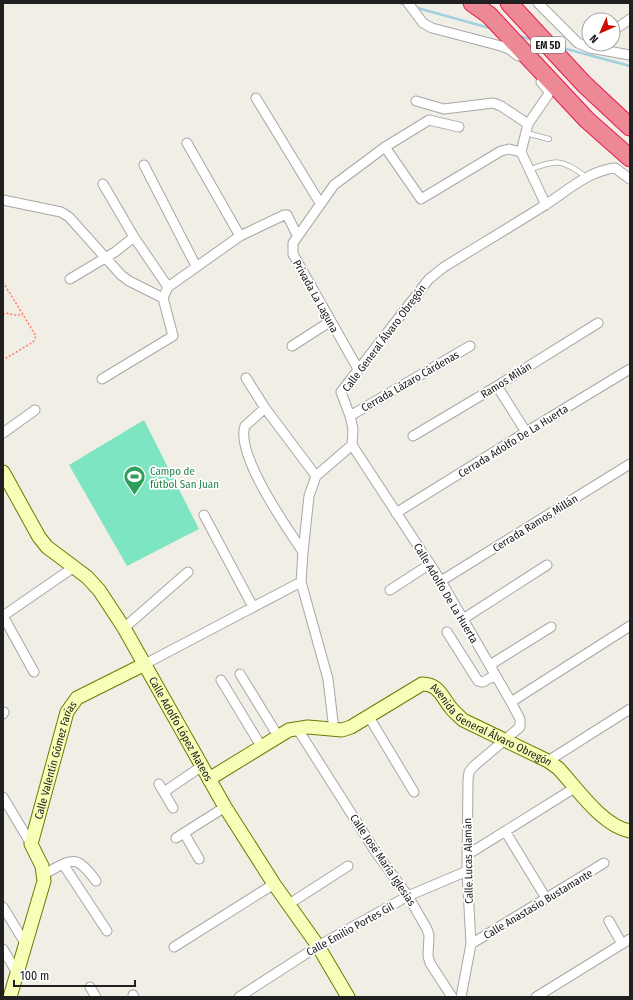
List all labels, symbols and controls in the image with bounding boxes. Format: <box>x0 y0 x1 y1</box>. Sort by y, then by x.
north arrow <box>581 12 621 52</box>
text: N <box>587 32 601 46</box>
road number: EM 5D <box>531 37 565 53</box>
street label: Privada La Laguna <box>290 258 341 335</box>
street label: Calle General Álvaro Obregón <box>339 282 429 394</box>
street label: Cerrada Lázaro Cárdenas <box>359 348 462 415</box>
street label: Ramos Milán <box>478 360 534 401</box>
street label: Cerrada Adolfo De La Huerta <box>456 402 571 481</box>
sports icon: Campo de fútbol San Juan <box>122 464 148 497</box>
place label: Campo de fútbol San Juan <box>150 465 219 491</box>
street label: Cerrada Ramos Millán <box>490 492 580 555</box>
street label: Calle Adolfo De La Huerta <box>411 541 481 646</box>
street label: Calle Adolfo López Mateos <box>146 675 215 784</box>
street label: Avenida General Álvaro Obregón <box>428 681 555 769</box>
street label: Calle Valentín Gómez Farías <box>32 698 80 821</box>
street label: Calle José María Iglesias <box>347 812 418 909</box>
street label: Calle Lucas Alamán <box>461 818 476 904</box>
street label: Calle Anastasio Bustamante <box>481 867 595 942</box>
street label: Calle Emilio Portes Gil <box>304 900 396 959</box>
scale bar <box>14 962 135 988</box>
text: 100 m <box>20 969 49 983</box>

